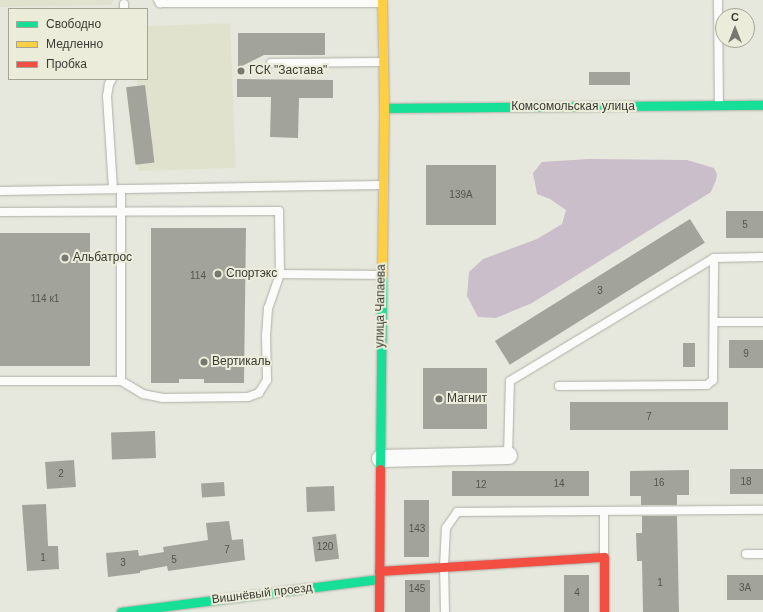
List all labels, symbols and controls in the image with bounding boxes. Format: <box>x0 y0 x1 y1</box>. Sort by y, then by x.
legend <box>8 8 148 80</box>
north arrow <box>715 8 755 48</box>
text: С <box>731 11 739 23</box>
text: Свободно <box>46 17 101 31</box>
text: Медленно <box>46 37 103 51</box>
text: Пробка <box>46 57 87 71</box>
place label: ГСК "Застава" <box>249 64 327 78</box>
marker: ГСК "Застава" <box>236 66 246 76</box>
street label: Комсомольская улица <box>511 100 635 114</box>
house number: 139А <box>449 189 473 201</box>
house number: 5 <box>742 219 748 231</box>
place label: Альбатрос <box>73 251 132 265</box>
marker: Альбатрос <box>60 253 70 263</box>
street label: улица Чапаева <box>373 264 389 348</box>
place label: Спортэкс <box>226 267 277 281</box>
marker: Спортэкс <box>213 269 223 279</box>
house number: 114 <box>190 270 206 282</box>
house number: 3 <box>597 285 603 297</box>
house number: 114 к1 <box>31 293 59 305</box>
house number: 9 <box>743 348 749 360</box>
place label: Вертикаль <box>212 355 271 369</box>
marker: Вертикаль <box>199 357 209 367</box>
place label: Магнит <box>447 392 487 406</box>
marker: Магнит <box>434 394 444 404</box>
house number: 7 <box>646 411 652 423</box>
house number: 2 <box>58 468 64 480</box>
house number: 18 <box>740 476 752 488</box>
house number: 16 <box>653 477 665 489</box>
house number: 14 <box>553 478 565 490</box>
house number: 12 <box>475 479 487 491</box>
house number: 143 <box>409 523 425 535</box>
house number: 120 <box>317 541 333 553</box>
house number: 7 <box>224 544 230 556</box>
house number: 1 <box>40 552 46 564</box>
house number: 5 <box>171 554 177 566</box>
house number: 3 <box>120 557 126 569</box>
house number: 1 <box>657 577 663 589</box>
street label: Вишнёвый проезд <box>211 581 313 607</box>
house number: 3А <box>739 582 751 594</box>
house number: 145 <box>409 583 425 595</box>
house number: 4 <box>574 587 580 599</box>

